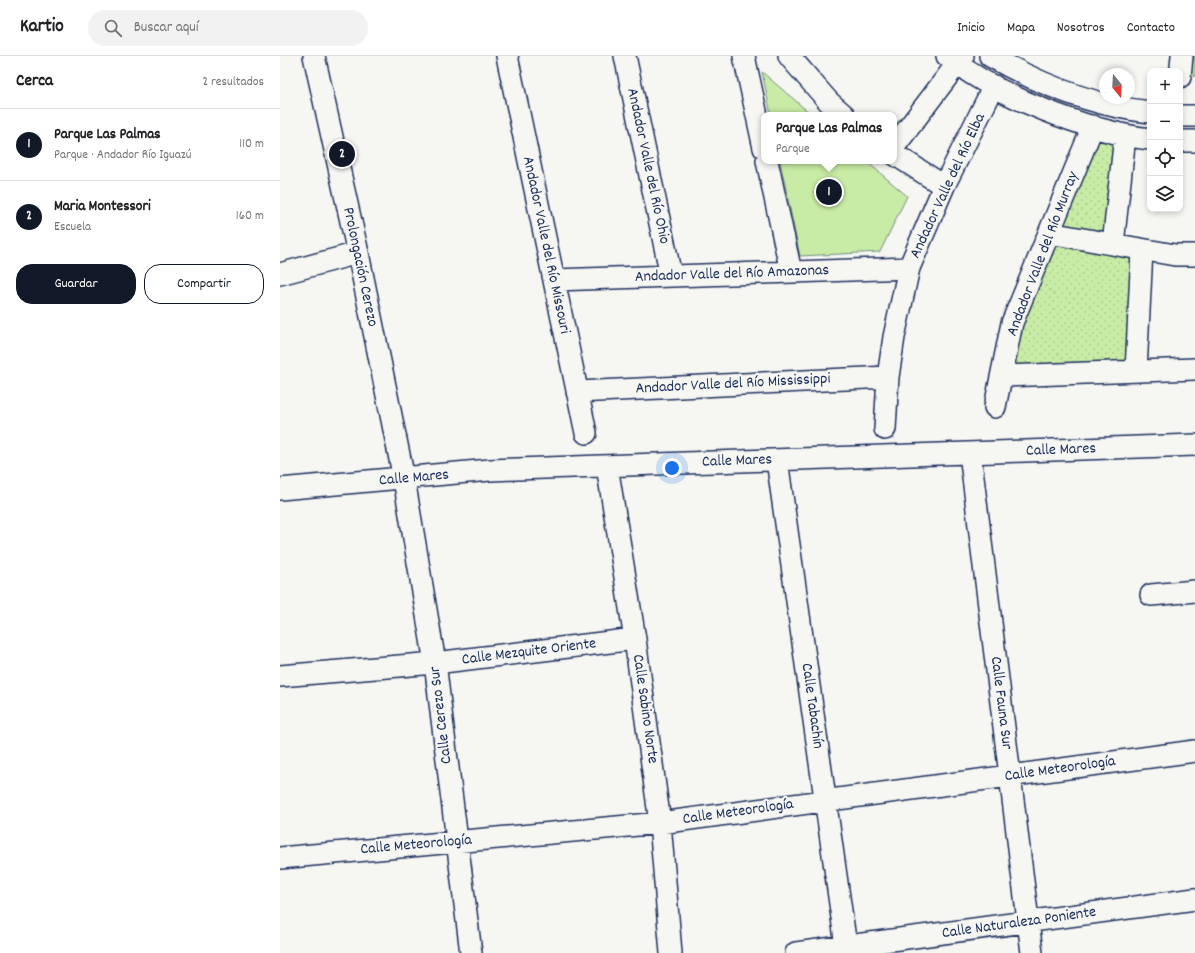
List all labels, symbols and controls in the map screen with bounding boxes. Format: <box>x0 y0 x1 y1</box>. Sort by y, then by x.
search box <box>88 10 368 46</box>
text: Kartio <box>20 14 64 41</box>
icon: search <box>102 17 124 39</box>
text: Buscar aquí <box>134 17 199 39</box>
text: Inicio <box>957 18 985 38</box>
text: Mapa <box>1007 18 1035 38</box>
text: Nosotros <box>1057 18 1105 38</box>
text: Contacto <box>1127 18 1175 38</box>
north arrow <box>1099 68 1135 104</box>
map controls <box>1147 68 1183 212</box>
button: + <box>1147 68 1183 104</box>
text: Cerca <box>16 70 53 94</box>
text: 2 resultados <box>202 73 264 92</box>
street label: Andador Valle del Río Ohio <box>620 86 676 246</box>
button: − <box>1147 104 1183 140</box>
street label: Andador Valle del Río Elba <box>904 109 992 262</box>
popup <box>761 112 897 164</box>
text: Parque Las Palmas <box>776 118 882 140</box>
text: Parque Las Palmas <box>54 124 161 146</box>
text: 1 <box>28 135 30 154</box>
text: 110 m <box>239 135 264 154</box>
pin: 2 <box>329 139 355 169</box>
text: Parque <box>776 140 810 159</box>
button: locate <box>1147 140 1183 176</box>
text: Parque · Andador Río Iguazú <box>54 146 191 165</box>
street label: Andador Valle del Río Missouri <box>516 154 576 336</box>
street label: Andador Valle del Río Murray <box>1001 168 1085 340</box>
button: layers <box>1147 176 1183 212</box>
pin: 1 <box>816 177 842 207</box>
text: Maria Montessori <box>54 196 151 218</box>
street label: Prolongación Cerezo <box>336 205 384 329</box>
text: 2 <box>26 207 32 226</box>
text: 160 m <box>236 207 264 226</box>
text: Escuela <box>54 218 91 237</box>
street label: Andador Valle del Río Amazonas <box>634 259 830 289</box>
button: Guardar <box>16 264 136 304</box>
button: Compartir <box>144 264 264 304</box>
street label: Andador Valle del Río Mississippi <box>635 367 831 401</box>
street label: Calle Mares <box>1025 437 1097 463</box>
street label: Calle Mares <box>701 448 773 474</box>
your location <box>662 458 682 478</box>
street label: Calle Mares <box>378 463 450 493</box>
street label: Calle Mezquite Oriente <box>461 632 597 672</box>
street label: Calle Sabino Norte <box>626 653 664 765</box>
street label: Calle Fauna Sur <box>984 655 1018 751</box>
street label: Calle Tabachín <box>795 662 829 750</box>
street label: Calle Cerezo Sur <box>424 665 458 765</box>
street label: Calle Meteorología <box>1003 750 1117 788</box>
street label: Calle Meteorología <box>681 793 795 831</box>
street label: Calle Meteorología <box>359 829 473 861</box>
street label: Calle Naturaleza Poniente <box>940 901 1098 945</box>

